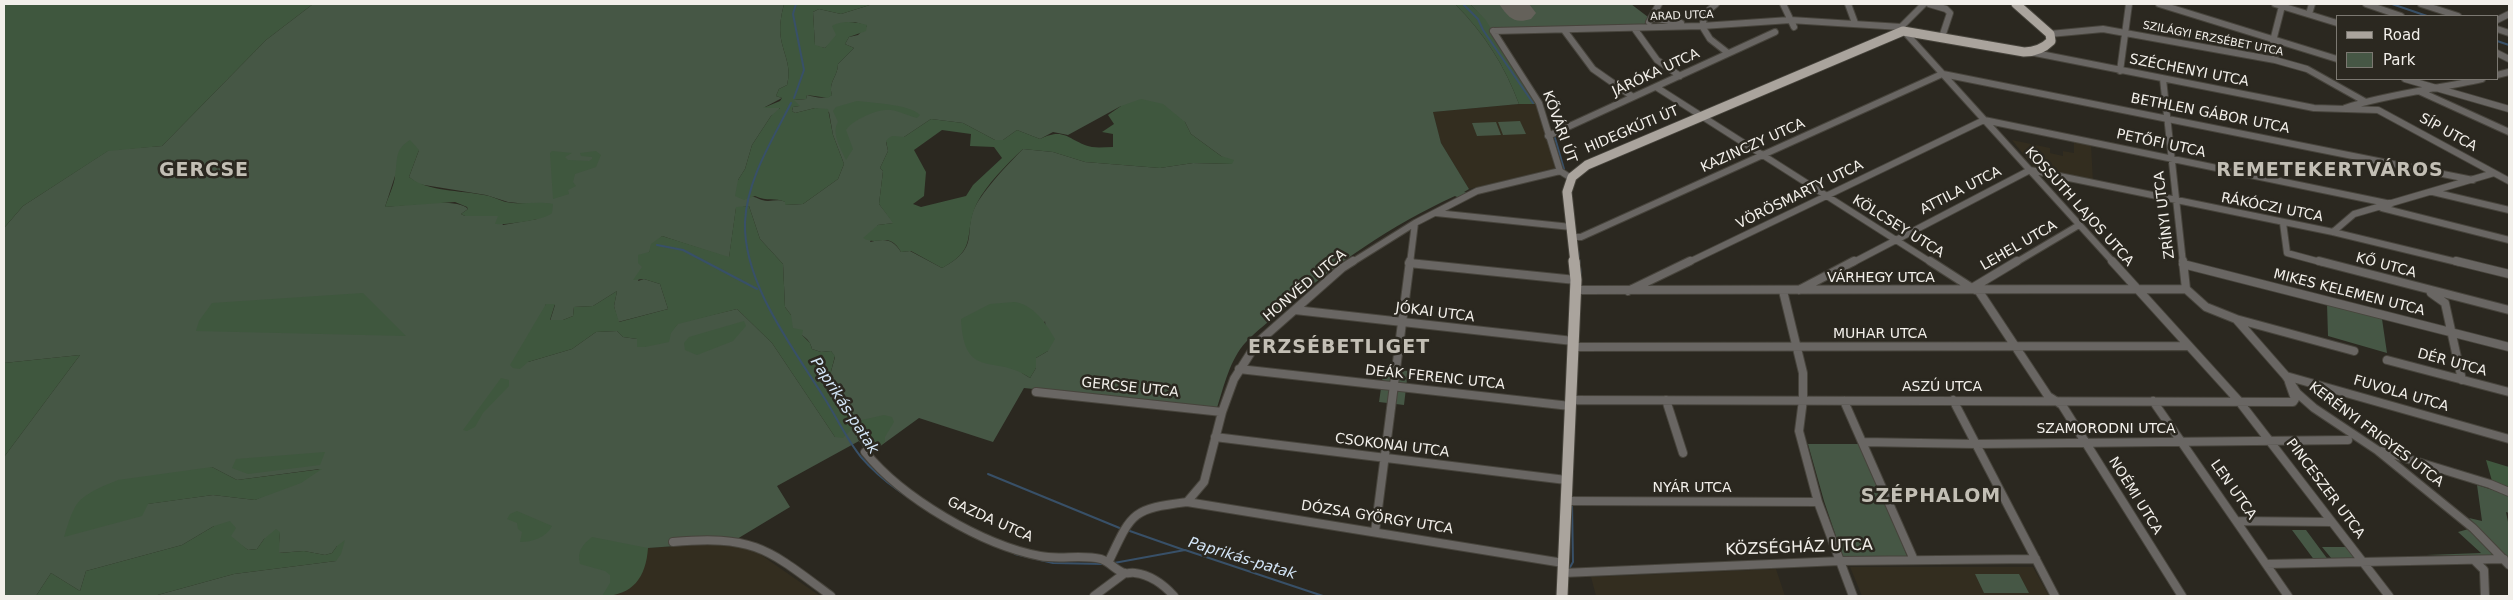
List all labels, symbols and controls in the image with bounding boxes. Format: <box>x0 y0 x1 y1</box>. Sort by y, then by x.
street label: ARAD UTCA <box>1650 8 1714 24</box>
legend <box>2336 15 2498 80</box>
street label: SZILÁGYI ERZSÉBET UTCA <box>2142 19 2284 59</box>
text: Road <box>2383 26 2421 44</box>
street label: JÁRÓKA UTCA <box>1610 45 1702 101</box>
street label: SZÉCHENYI UTCA <box>2128 51 2250 91</box>
text: Park <box>2383 51 2415 69</box>
street label: KŐVÁRI ÚT <box>1538 89 1580 165</box>
street label: BETHLEN GÁBOR UTCA <box>2129 90 2291 138</box>
street label: HIDEGKÚTI ÚT <box>1583 103 1681 157</box>
street label: SÍP UTCA <box>2416 110 2480 156</box>
street label: KAZINCZY UTCA <box>1698 115 1808 177</box>
street label: PETŐFI UTCA <box>2115 126 2207 162</box>
street label: KOSSUTH LAJOS UTCA <box>2021 144 2137 270</box>
street label: VÖRÖSMARTY UTCA <box>1734 157 1866 233</box>
district label: GERCSE <box>158 160 250 182</box>
district label: REMETEKERTVÁROS <box>2214 160 2446 182</box>
street label: ATTILA UTCA <box>1918 163 2004 219</box>
street label: ZRÍNYI UTCA <box>2151 170 2179 260</box>
street label: RÁKÓCZI UTCA <box>2220 190 2324 226</box>
street label: KÖLCSEY UTCA <box>1849 192 1947 262</box>
street label: LEHEL UTCA <box>1978 217 2060 275</box>
street label: HONVÉD UTCA <box>1260 246 1350 326</box>
street label: KŐ UTCA <box>2354 250 2418 282</box>
street label: MIKES KELEMEN UTCA <box>2272 266 2426 320</box>
street label: VÁRHEGY UTCA <box>1827 270 1935 286</box>
street label: JÓKAI UTCA <box>1394 300 1476 326</box>
street label: MUHAR UTCA <box>1833 326 1927 342</box>
district label: ERZSÉBETLIGET <box>1246 337 1432 359</box>
street label: DÉR UTCA <box>2415 346 2489 380</box>
water label: Paprikás-patak <box>806 354 882 458</box>
street label: DEÁK FERENC UTCA <box>1364 362 1506 394</box>
street label: FUVOLA UTCA <box>2352 372 2450 416</box>
street label: GERCSE UTCA <box>1080 375 1180 401</box>
street label: ASZÚ UTCA <box>1902 379 1982 395</box>
street label: KERÉNYI FRIGYES UTCA <box>2305 379 2447 491</box>
street label: SZAMORODNI UTCA <box>2036 421 2176 437</box>
street label: CSOKONAI UTCA <box>1334 431 1450 461</box>
street label: PINCESZER UTCA <box>2282 436 2368 542</box>
street label: NOÉMI UTCA <box>2104 454 2166 538</box>
street label: LEN UTCA <box>2206 457 2260 523</box>
street label: NYÁR UTCA <box>1652 480 1732 496</box>
district label: SZÉPHALOM <box>1860 486 2002 508</box>
street label: GAZDA UTCA <box>945 494 1035 546</box>
street label: DÓZSA GYÖRGY UTCA <box>1300 498 1454 538</box>
water label: Paprikás-patak <box>1186 534 1298 584</box>
street label: KÖZSÉGHÁZ UTCA <box>1725 536 1873 560</box>

